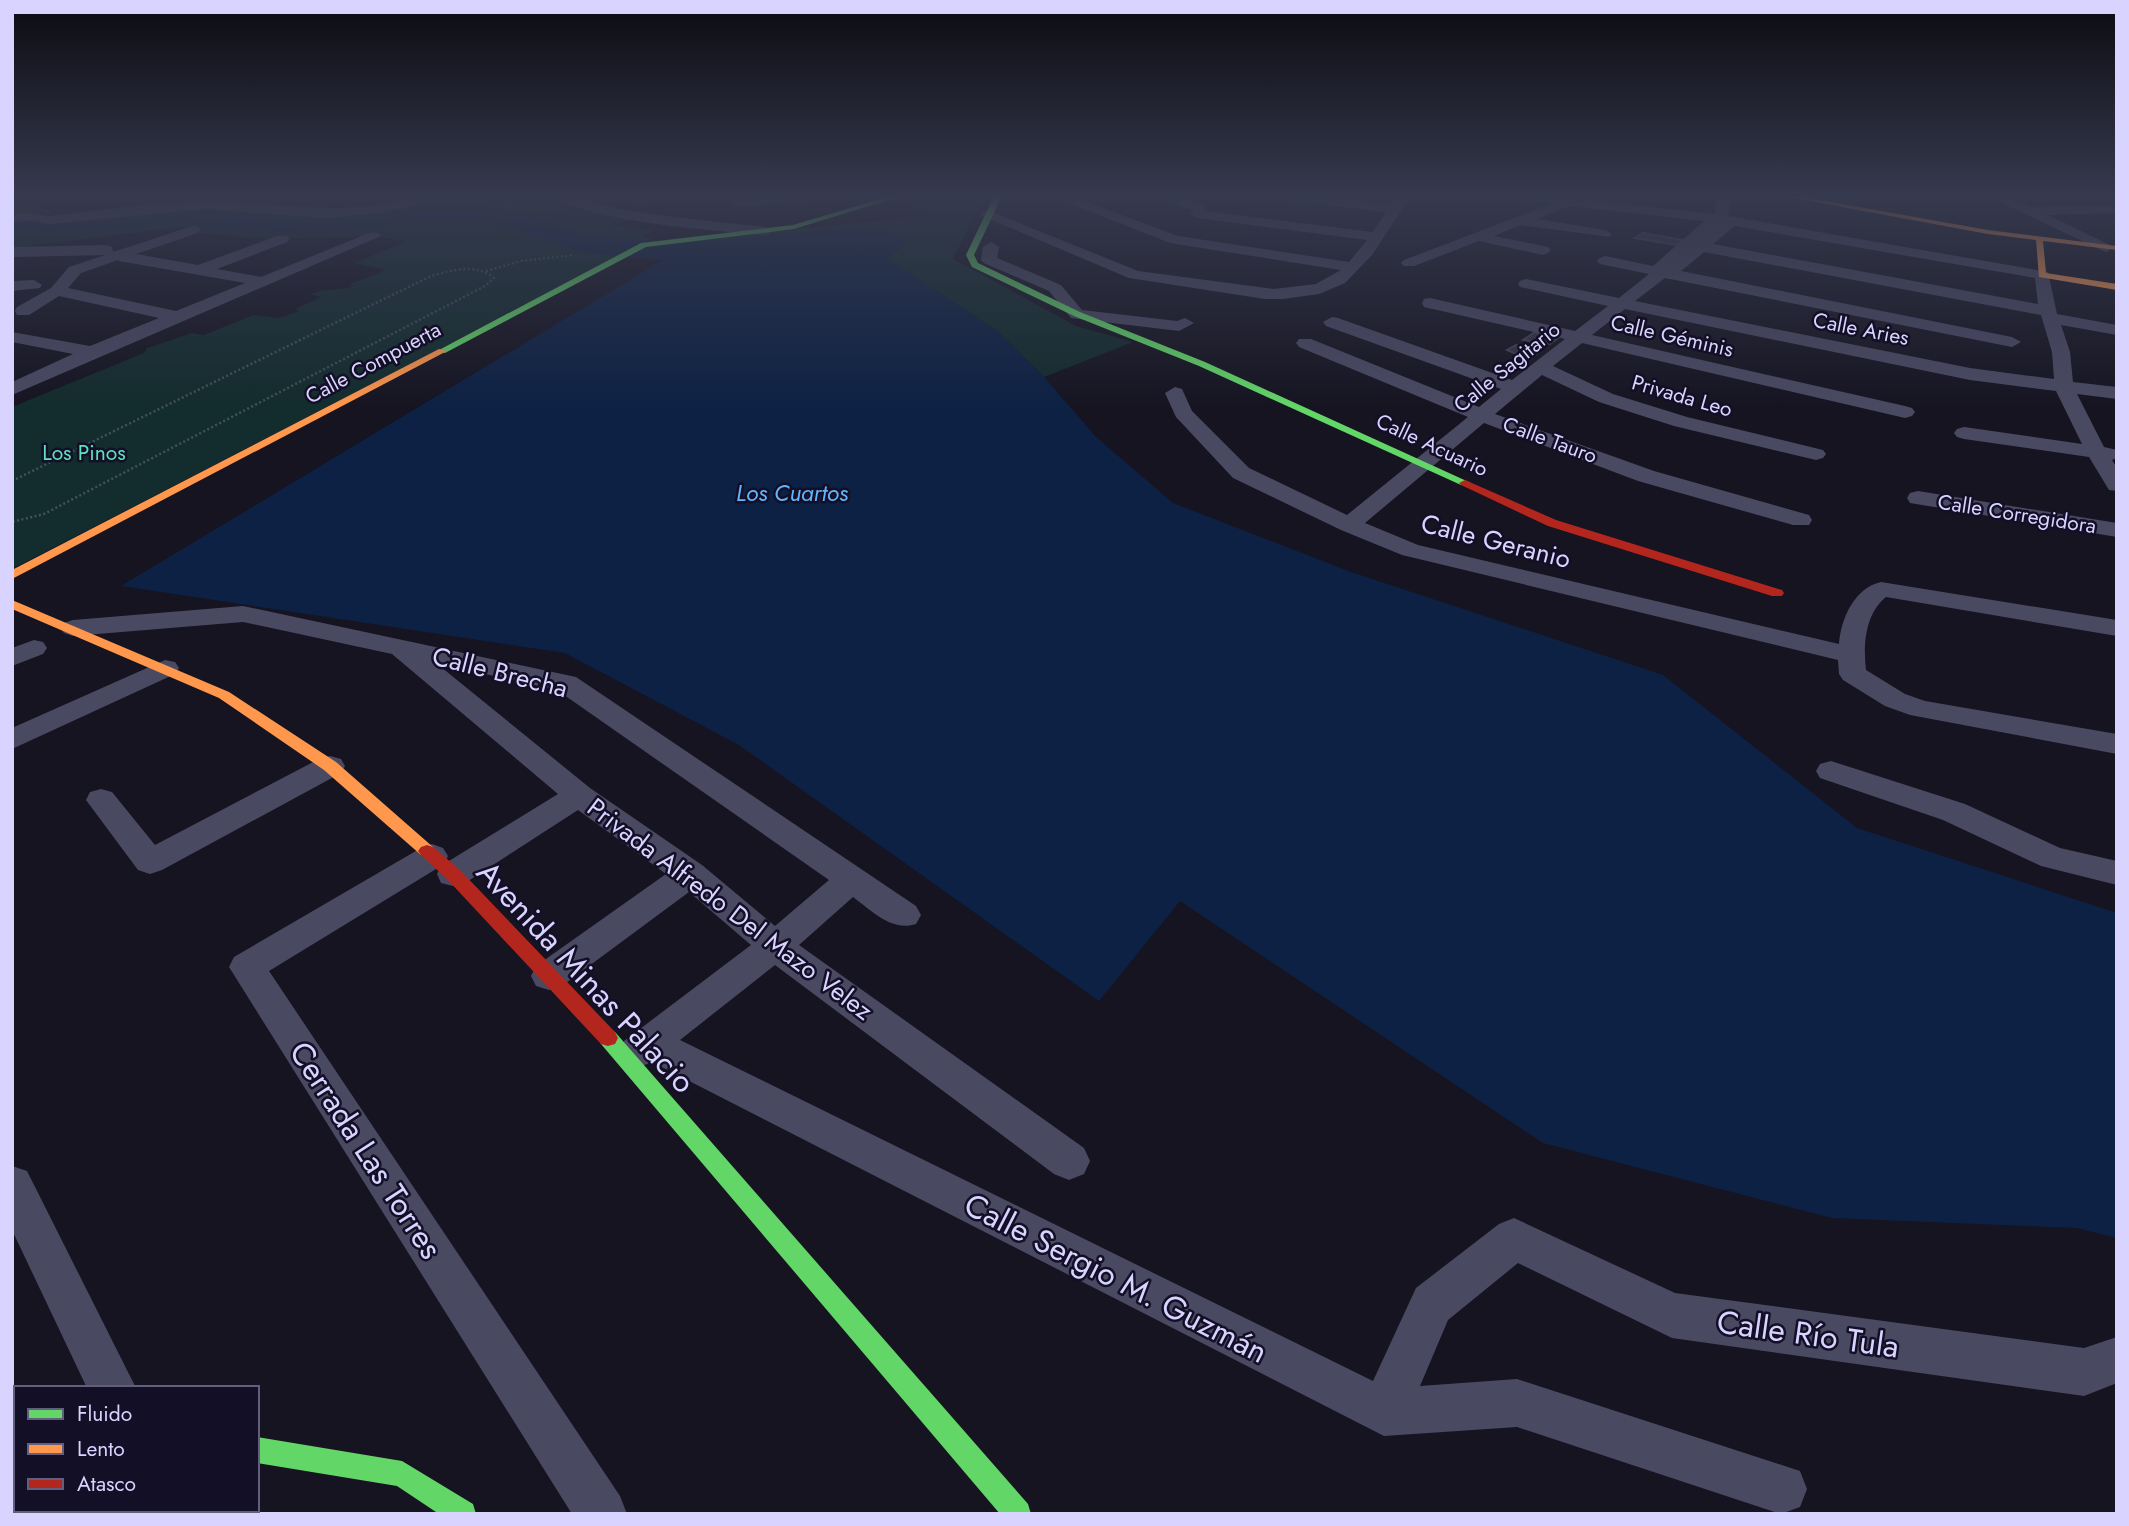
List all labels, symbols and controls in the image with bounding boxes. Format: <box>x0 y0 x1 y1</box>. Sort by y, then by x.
street label: Calle Aries <box>1810 305 1912 353</box>
street label: Calle Géminis <box>1608 307 1736 365</box>
street label: Calle Compuerta <box>300 315 446 411</box>
street label: Calle Sagitario <box>1447 315 1567 419</box>
street label: Privada Leo <box>1628 367 1736 425</box>
street label: Calle Acuario <box>1371 406 1493 484</box>
street label: Calle Tauro <box>1499 409 1601 471</box>
park label: Los Pinos <box>42 438 126 468</box>
water label: Los Cuartos <box>736 476 849 510</box>
street label: Calle Corregidora <box>1936 487 2098 541</box>
street label: Calle Geranio <box>1417 504 1575 578</box>
street label: Calle Brecha <box>428 637 572 707</box>
street label: Privada Alfredo Del Mazo Velez <box>579 789 881 1029</box>
street label: Avenida Minas Palacio <box>466 851 706 1103</box>
street label: Cerrada Las Torres <box>278 1032 454 1268</box>
street label: Calle Sergio M. Guzmán <box>956 1181 1276 1375</box>
street label: Calle Río Tula <box>1714 1298 1902 1370</box>
legend <box>14 1386 259 1512</box>
text: Fluido <box>77 1399 132 1429</box>
text: Lento <box>77 1434 125 1464</box>
text: Atasco <box>77 1469 136 1499</box>

